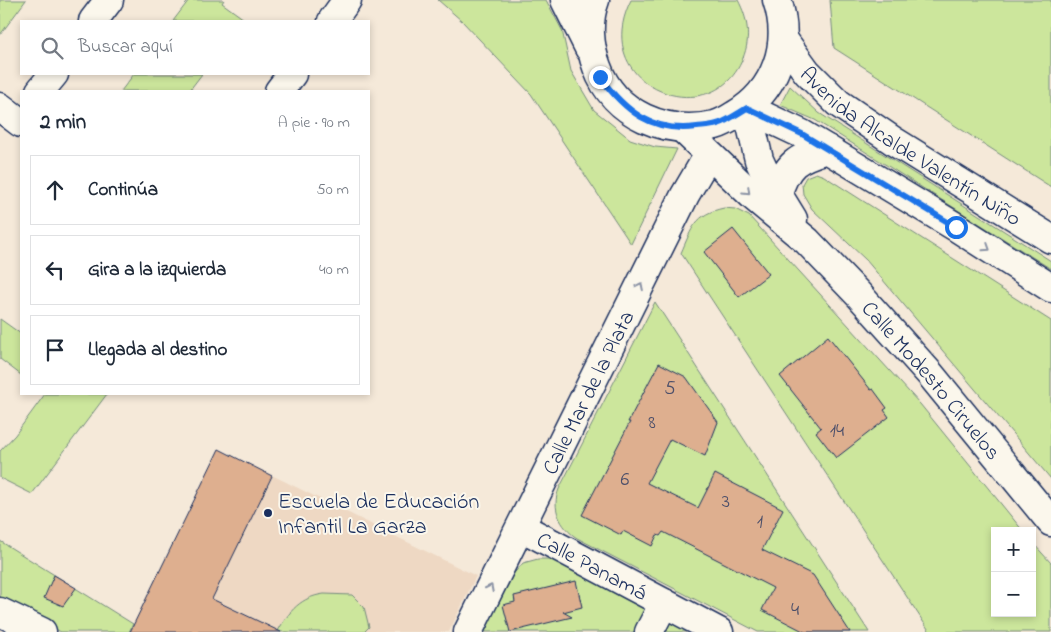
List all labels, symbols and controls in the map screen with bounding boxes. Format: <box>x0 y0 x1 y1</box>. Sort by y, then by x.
search box <box>20 20 370 75</box>
icon: search <box>38 34 66 62</box>
text: Buscar aquí <box>78 34 173 61</box>
street label: Avenida Alcalde Valentín Niño <box>791 60 1027 236</box>
route end <box>589 66 612 89</box>
text: 2 min <box>40 108 86 138</box>
text: A pie · 90 m <box>278 111 350 135</box>
icon: ahead <box>41 176 69 204</box>
text: Continúa <box>88 177 158 204</box>
text: 50 m <box>317 178 349 202</box>
one-way arrow <box>742 185 751 194</box>
route start <box>945 216 968 239</box>
one-way arrow <box>982 241 991 251</box>
icon: left <box>41 256 69 284</box>
text: Gira a la izquierda <box>88 257 226 284</box>
text: 40 m <box>319 258 349 282</box>
one-way arrow <box>634 282 644 291</box>
street label: Calle Modesto Ciruelos <box>852 295 1007 468</box>
street label: Calle Mar de la Plata <box>536 306 644 481</box>
icon: arrive <box>41 336 69 364</box>
text: Llegada al destino <box>88 337 227 364</box>
house number: 5 <box>664 375 676 404</box>
house number: 8 <box>648 409 656 438</box>
house number: 14 <box>830 417 844 446</box>
house number: 6 <box>621 466 630 495</box>
place label: Escuela de Educación Infantil La Garza <box>278 487 479 544</box>
house number: 3 <box>722 488 730 517</box>
marker: Escuela de Educación Infantil La Garza <box>262 507 274 519</box>
house number: 1 <box>757 508 763 537</box>
street label: Calle Panamá <box>530 525 652 610</box>
map controls <box>991 527 1036 617</box>
button: + <box>991 527 1036 572</box>
button: − <box>991 572 1036 617</box>
one-way arrow <box>484 585 494 594</box>
house number: 4 <box>791 596 799 625</box>

